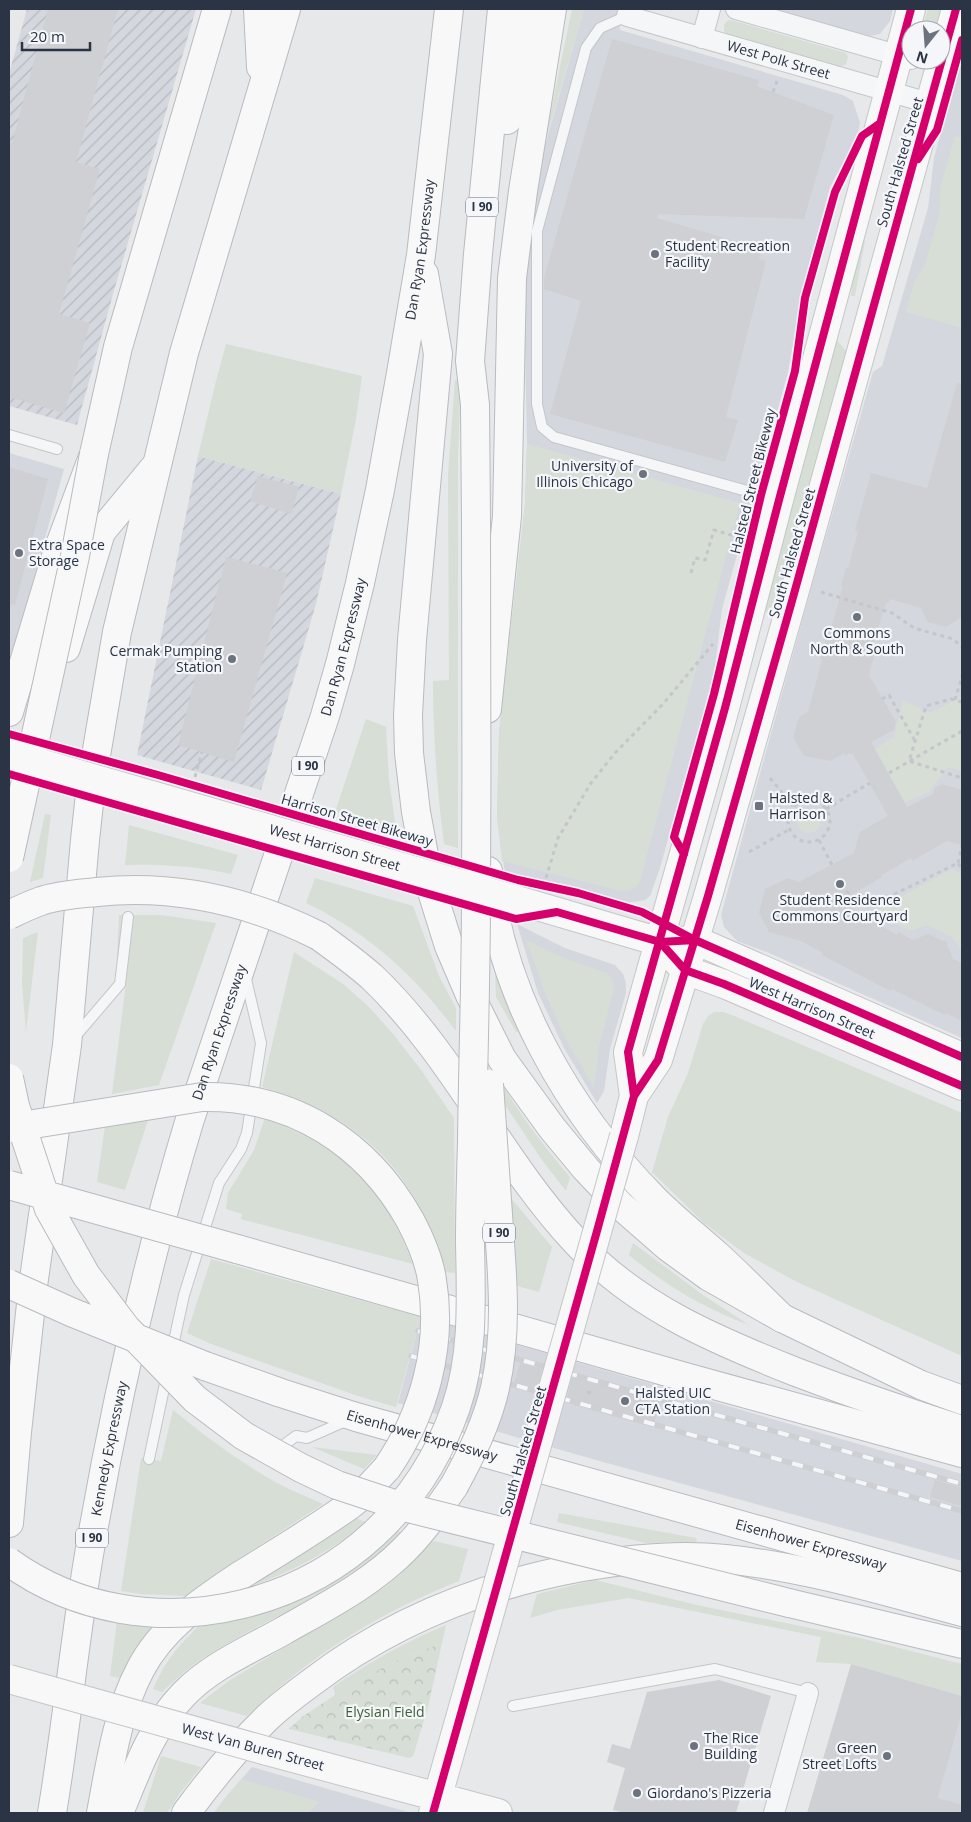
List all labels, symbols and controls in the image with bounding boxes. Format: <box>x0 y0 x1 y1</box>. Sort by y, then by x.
scale bar <box>22 20 90 52</box>
north arrow <box>901 20 951 70</box>
text: 20 m <box>30 26 65 46</box>
street label: West Polk Street <box>725 35 833 83</box>
text: N <box>914 47 930 69</box>
street label: South Halsted Street <box>872 95 927 229</box>
street label: Dan Ryan Expressway <box>400 177 439 321</box>
road number: I 90 <box>466 198 498 216</box>
place label: Student Recreation Facility <box>665 236 790 271</box>
marker: Student Recreation Facility <box>649 248 661 260</box>
street label: Halsted Street Bikeway <box>725 405 780 556</box>
place label: University of Illinois Chicago <box>536 456 634 491</box>
marker: University of Illinois Chicago <box>637 468 649 480</box>
street label: South Halsted Street <box>764 486 819 620</box>
place label: Extra Space Storage <box>29 535 105 570</box>
marker: Extra Space Storage <box>13 547 25 559</box>
street label: Dan Ryan Expressway <box>316 575 370 718</box>
marker: Commons North & South <box>851 611 863 623</box>
place label: Commons North & South <box>810 623 904 658</box>
place label: Cermak Pumping Station <box>110 641 222 676</box>
marker: Cermak Pumping Station <box>226 653 238 665</box>
road number: I 90 <box>292 756 324 776</box>
place label: Halsted & Harrison <box>769 788 833 823</box>
street label: Harrison Street Bikeway <box>279 789 436 851</box>
marker: Halsted & Harrison <box>753 800 765 812</box>
street label: West Harrison Street <box>267 819 403 875</box>
marker: Student Residence Commons Courtyard <box>834 878 846 890</box>
place label: Student Residence Commons Courtyard <box>772 890 908 925</box>
street label: Dan Ryan Expressway <box>187 961 250 1102</box>
street label: West Harrison Street <box>746 972 878 1043</box>
road number: I 90 <box>483 1224 515 1242</box>
street label: Kennedy Expressway <box>86 1378 132 1517</box>
place label: Halsted UIC CTA Station <box>635 1383 711 1418</box>
street label: South Halsted Street <box>495 1384 550 1518</box>
marker: Halsted UIC CTA Station <box>619 1395 631 1407</box>
street label: Eisenhower Expressway <box>344 1405 501 1466</box>
street label: Eisenhower Expressway <box>734 1514 890 1575</box>
road number: I 90 <box>76 1529 108 1548</box>
park label: Elysian Field <box>345 1702 425 1721</box>
street label: West Van Buren Street <box>180 1718 327 1775</box>
place label: The Rice Building <box>704 1728 759 1763</box>
place label: Green Street Lofts <box>802 1738 877 1773</box>
marker: The Rice Building <box>688 1740 700 1752</box>
marker: Green Street Lofts <box>881 1750 893 1762</box>
place label: Giordano's Pizzeria <box>647 1783 772 1802</box>
marker: Giordano's Pizzeria <box>631 1787 643 1799</box>

